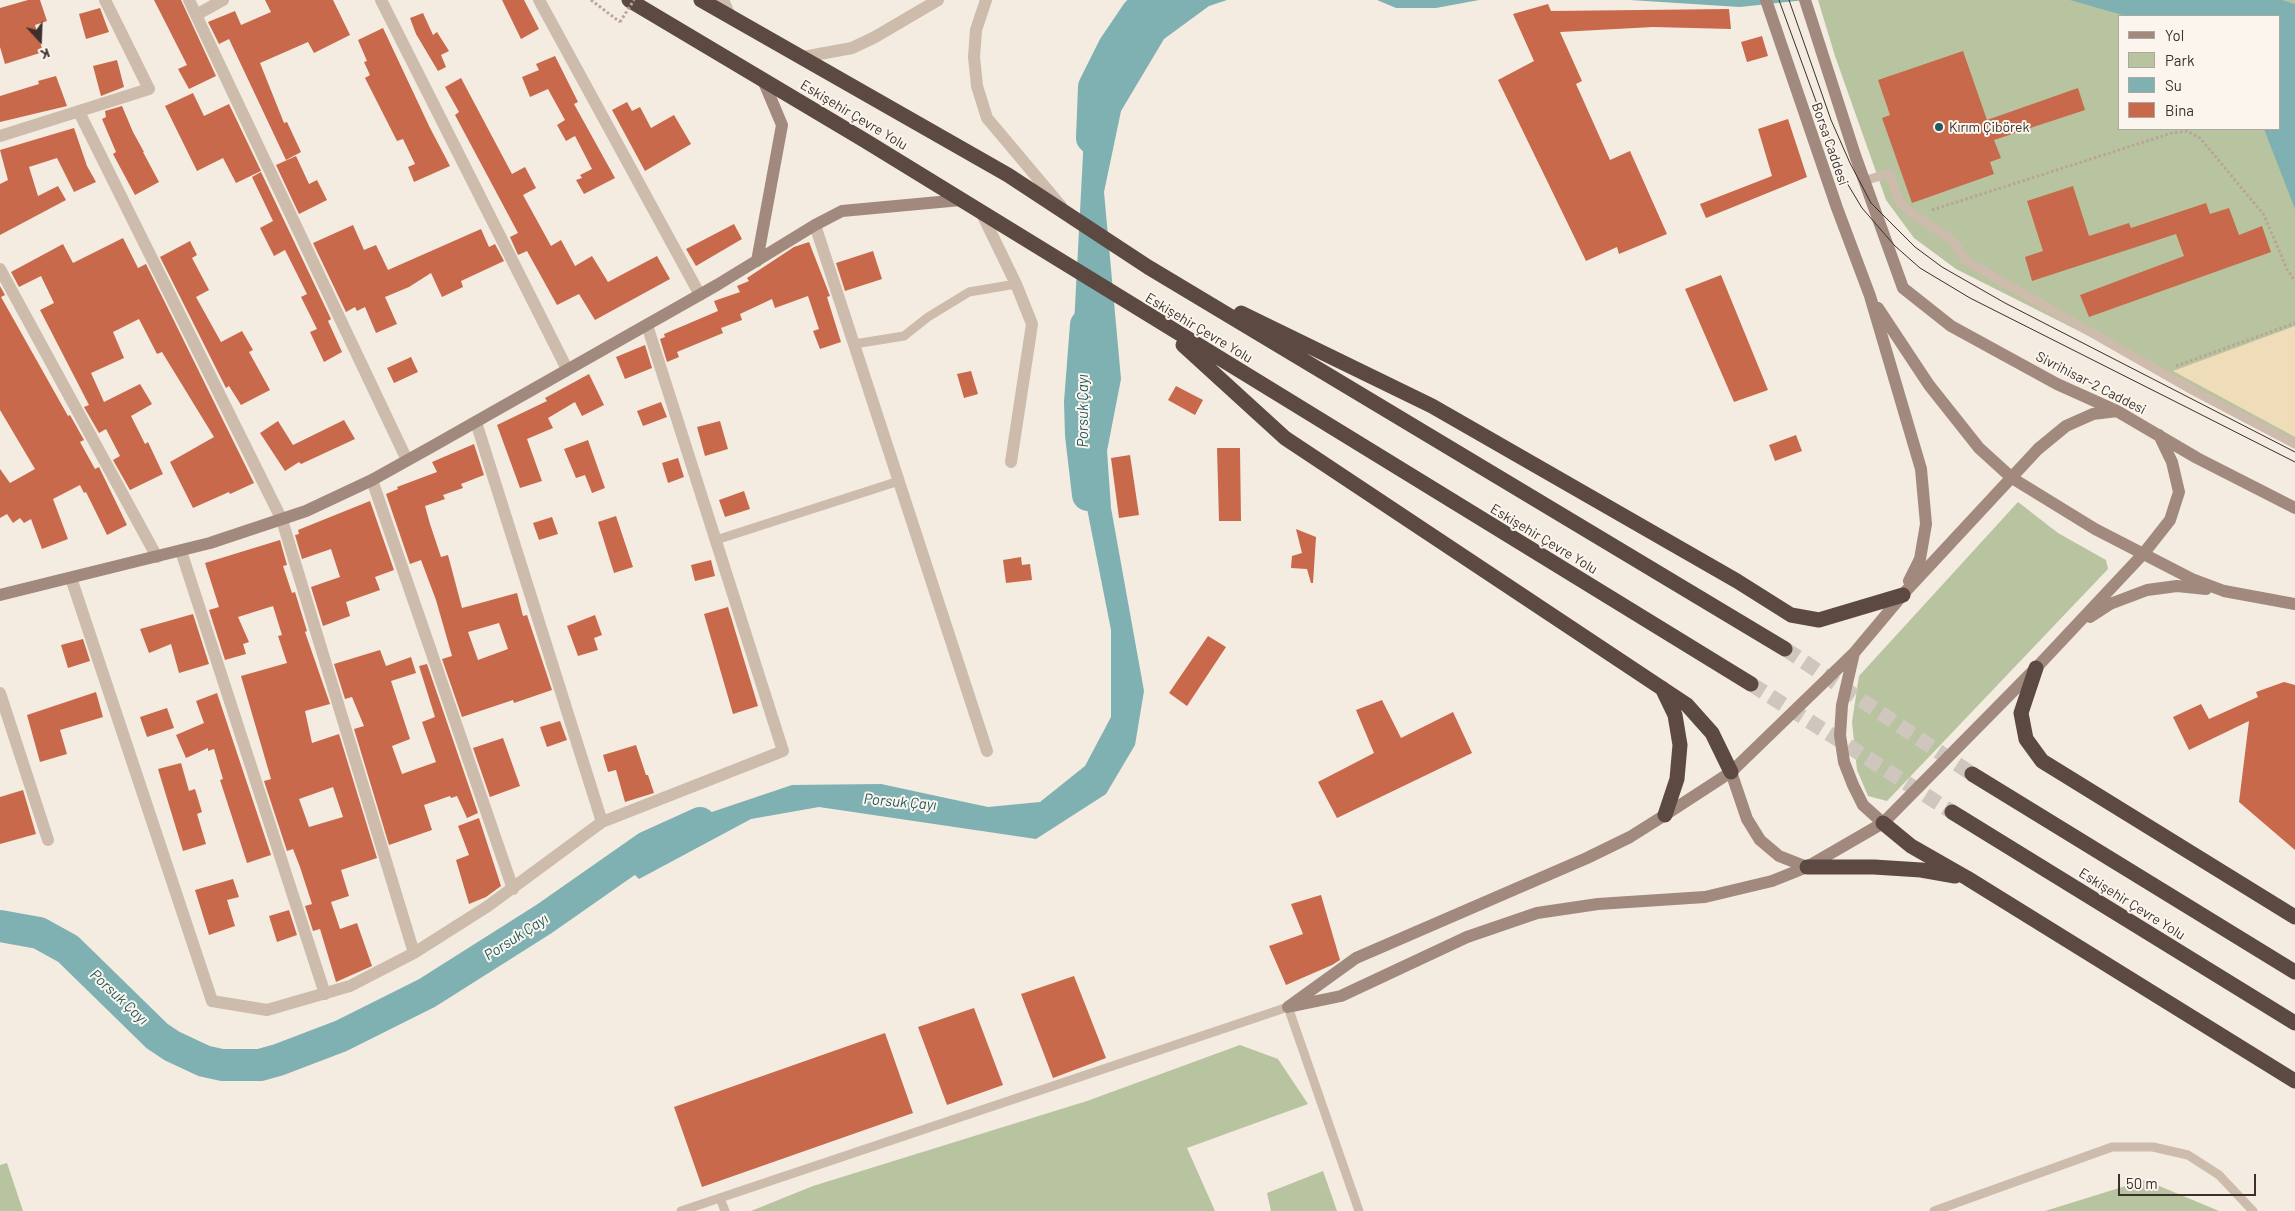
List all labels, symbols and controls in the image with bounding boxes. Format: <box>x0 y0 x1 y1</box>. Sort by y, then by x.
north arrow <box>15 15 65 65</box>
legend <box>2118 15 2280 130</box>
text: Yol <box>2165 26 2184 44</box>
text: K <box>38 45 52 64</box>
text: Park <box>2165 51 2194 69</box>
street label: Eskişehir Çevre Yolu <box>797 76 911 154</box>
text: Su <box>2165 76 2182 94</box>
street label: Borsa Caddesi <box>1808 100 1852 188</box>
text: Bina <box>2165 101 2194 119</box>
place label: Kırım Çibörek <box>1949 119 2030 135</box>
marker: Kırım Çibörek <box>1933 121 1945 133</box>
street label: Eskişehir Çevre Yolu <box>1142 289 1256 367</box>
street label: Sivrihisar-2 Caddesi <box>2033 348 2149 418</box>
water label: Porsuk Çayı <box>1074 375 1092 447</box>
street label: Eskişehir Çevre Yolu <box>1487 500 1601 578</box>
water label: Porsuk Çayı <box>863 790 937 814</box>
street label: Eskişehir Çevre Yolu <box>2076 865 2188 943</box>
water label: Porsuk Çayı <box>481 910 551 964</box>
water label: Porsuk Çayı <box>86 966 152 1028</box>
scale bar <box>2120 1164 2258 1196</box>
text: 50 m <box>2126 1174 2158 1192</box>

